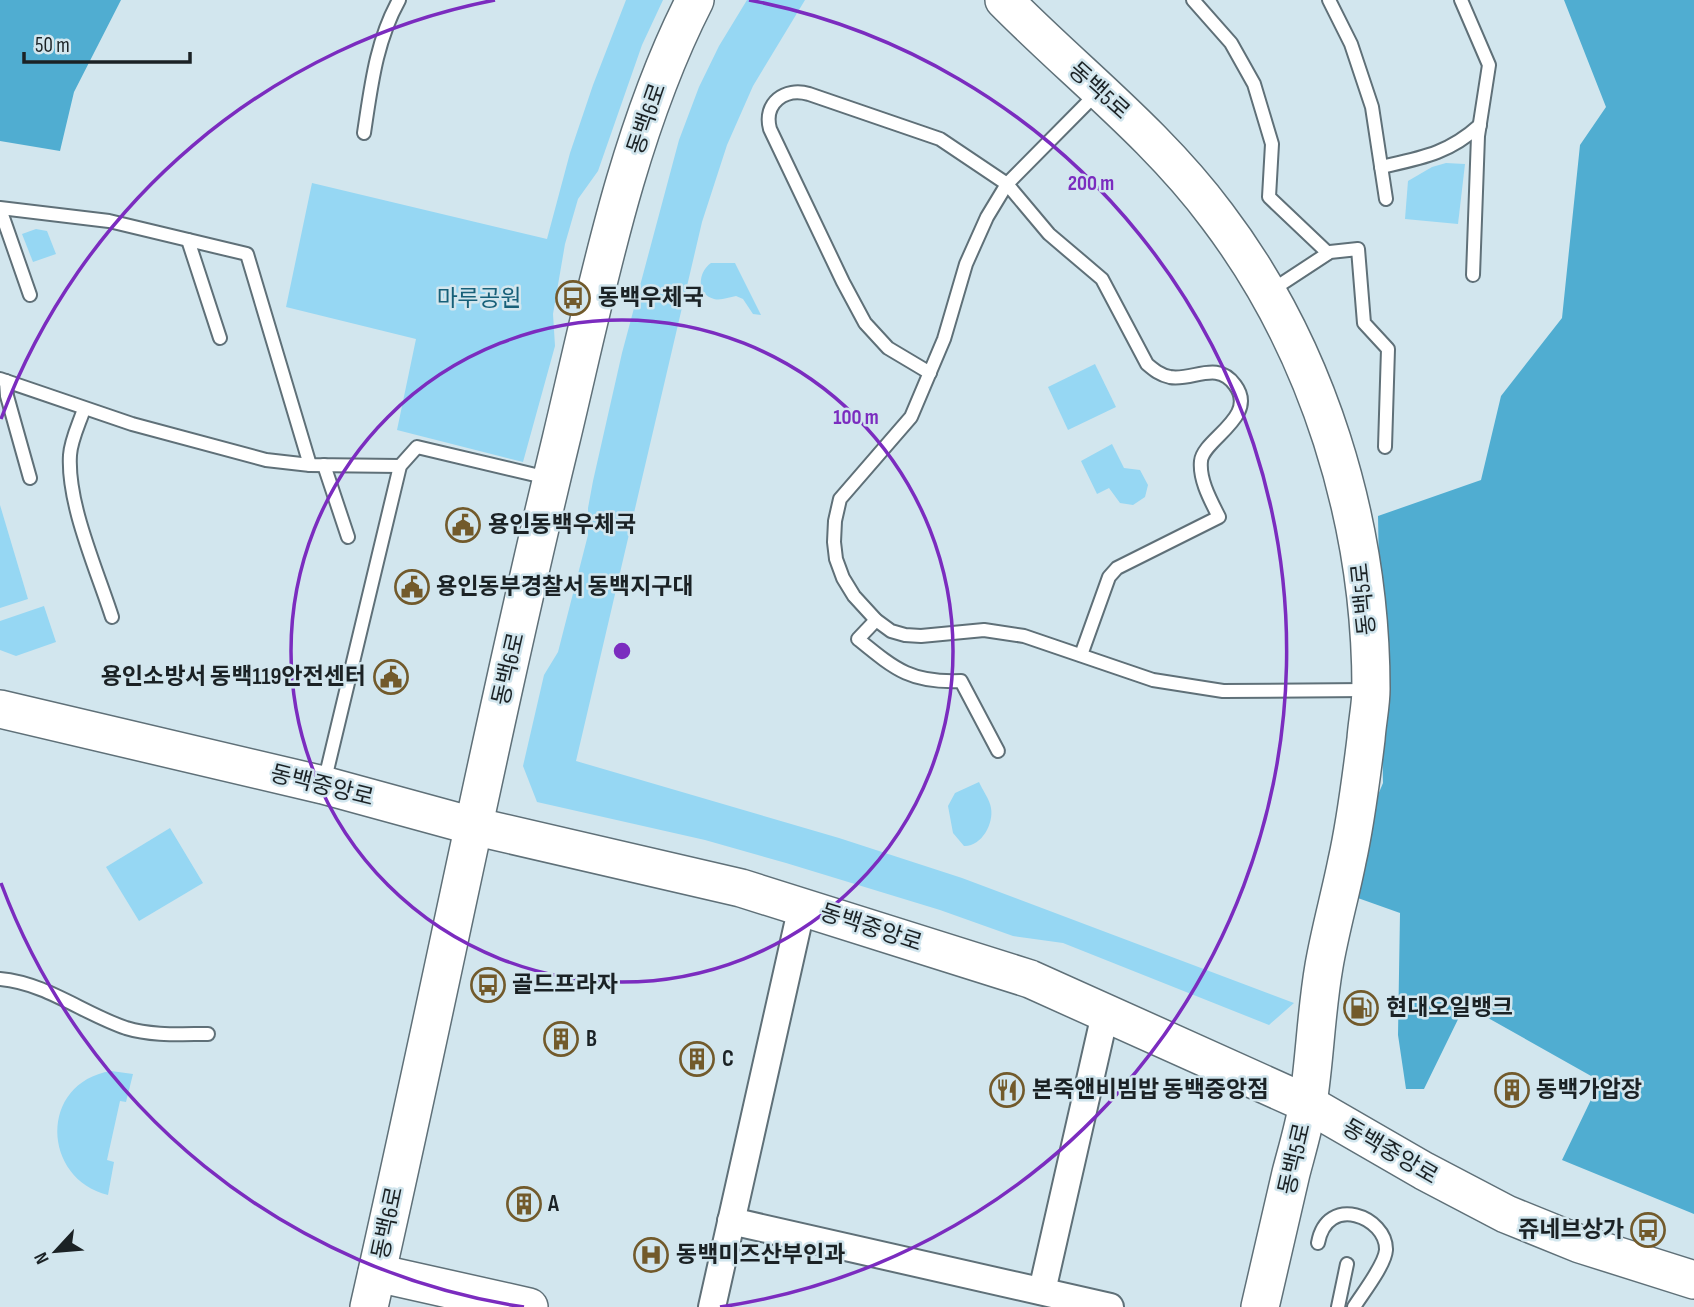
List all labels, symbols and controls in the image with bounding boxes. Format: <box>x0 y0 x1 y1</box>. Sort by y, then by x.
scale bar <box>24 21 191 65</box>
text: 50 m <box>35 33 70 58</box>
street label: 동백5로 <box>1063 56 1135 126</box>
street label: 동백6로 <box>622 80 672 158</box>
text: 200 m <box>1068 171 1114 196</box>
bus stop icon: 동백우체국 <box>554 279 592 317</box>
place label: 동백우체국 <box>598 284 704 312</box>
park label: 마루공원 <box>437 285 521 313</box>
text: 100 m <box>833 405 879 430</box>
public building icon: 용인동백우체국 <box>444 506 482 544</box>
place label: 용인동백우체국 <box>488 511 636 539</box>
street label: 동백5로 <box>1346 561 1382 637</box>
public building icon: 용인동부경찰서 동백지구대 <box>393 568 431 606</box>
place label: 용인동부경찰서 동백지구대 <box>436 573 694 601</box>
street label: 동백6로 <box>487 630 531 708</box>
centre of rings <box>610 639 634 663</box>
public building icon: 용인소방서 동백119안전센터 <box>372 658 410 696</box>
place label: 용인소방서 동백119안전센터 <box>101 663 366 691</box>
street label: 동백중앙로 <box>267 760 377 812</box>
street label: 동백중앙로 <box>816 898 926 958</box>
bus stop icon: 골드프라자 <box>469 966 507 1004</box>
place label: 골드프라자 <box>512 971 618 999</box>
fuel station icon: 현대오일뱅크 <box>1342 989 1380 1027</box>
place label: 현대오일뱅크 <box>1386 994 1513 1022</box>
building icon: B <box>542 1020 580 1058</box>
place label: B <box>586 1025 597 1053</box>
building icon: C <box>678 1040 716 1078</box>
place label: C <box>722 1045 734 1073</box>
restaurant icon: 본죽앤비빔밥 동백중앙점 <box>988 1071 1026 1109</box>
building icon: 동백가압장 <box>1493 1071 1531 1109</box>
place label: 본죽앤비빔밥 동백중앙점 <box>1032 1076 1268 1104</box>
place label: 동백가압장 <box>1536 1076 1642 1104</box>
street label: 동백중앙로 <box>1337 1113 1443 1191</box>
street label: 동백5로 <box>1273 1120 1317 1198</box>
street label: 동백6로 <box>367 1184 409 1262</box>
building icon: A <box>505 1185 543 1223</box>
place label: A <box>547 1190 560 1218</box>
bus stop icon: 쥬네브상가 <box>1629 1211 1667 1249</box>
north arrow <box>21 1216 91 1286</box>
place label: 쥬네브상가 <box>1518 1216 1624 1244</box>
hospital icon: 동백미즈산부인과 <box>632 1236 670 1274</box>
place label: 동백미즈산부인과 <box>676 1241 845 1269</box>
text: N <box>30 1248 55 1267</box>

